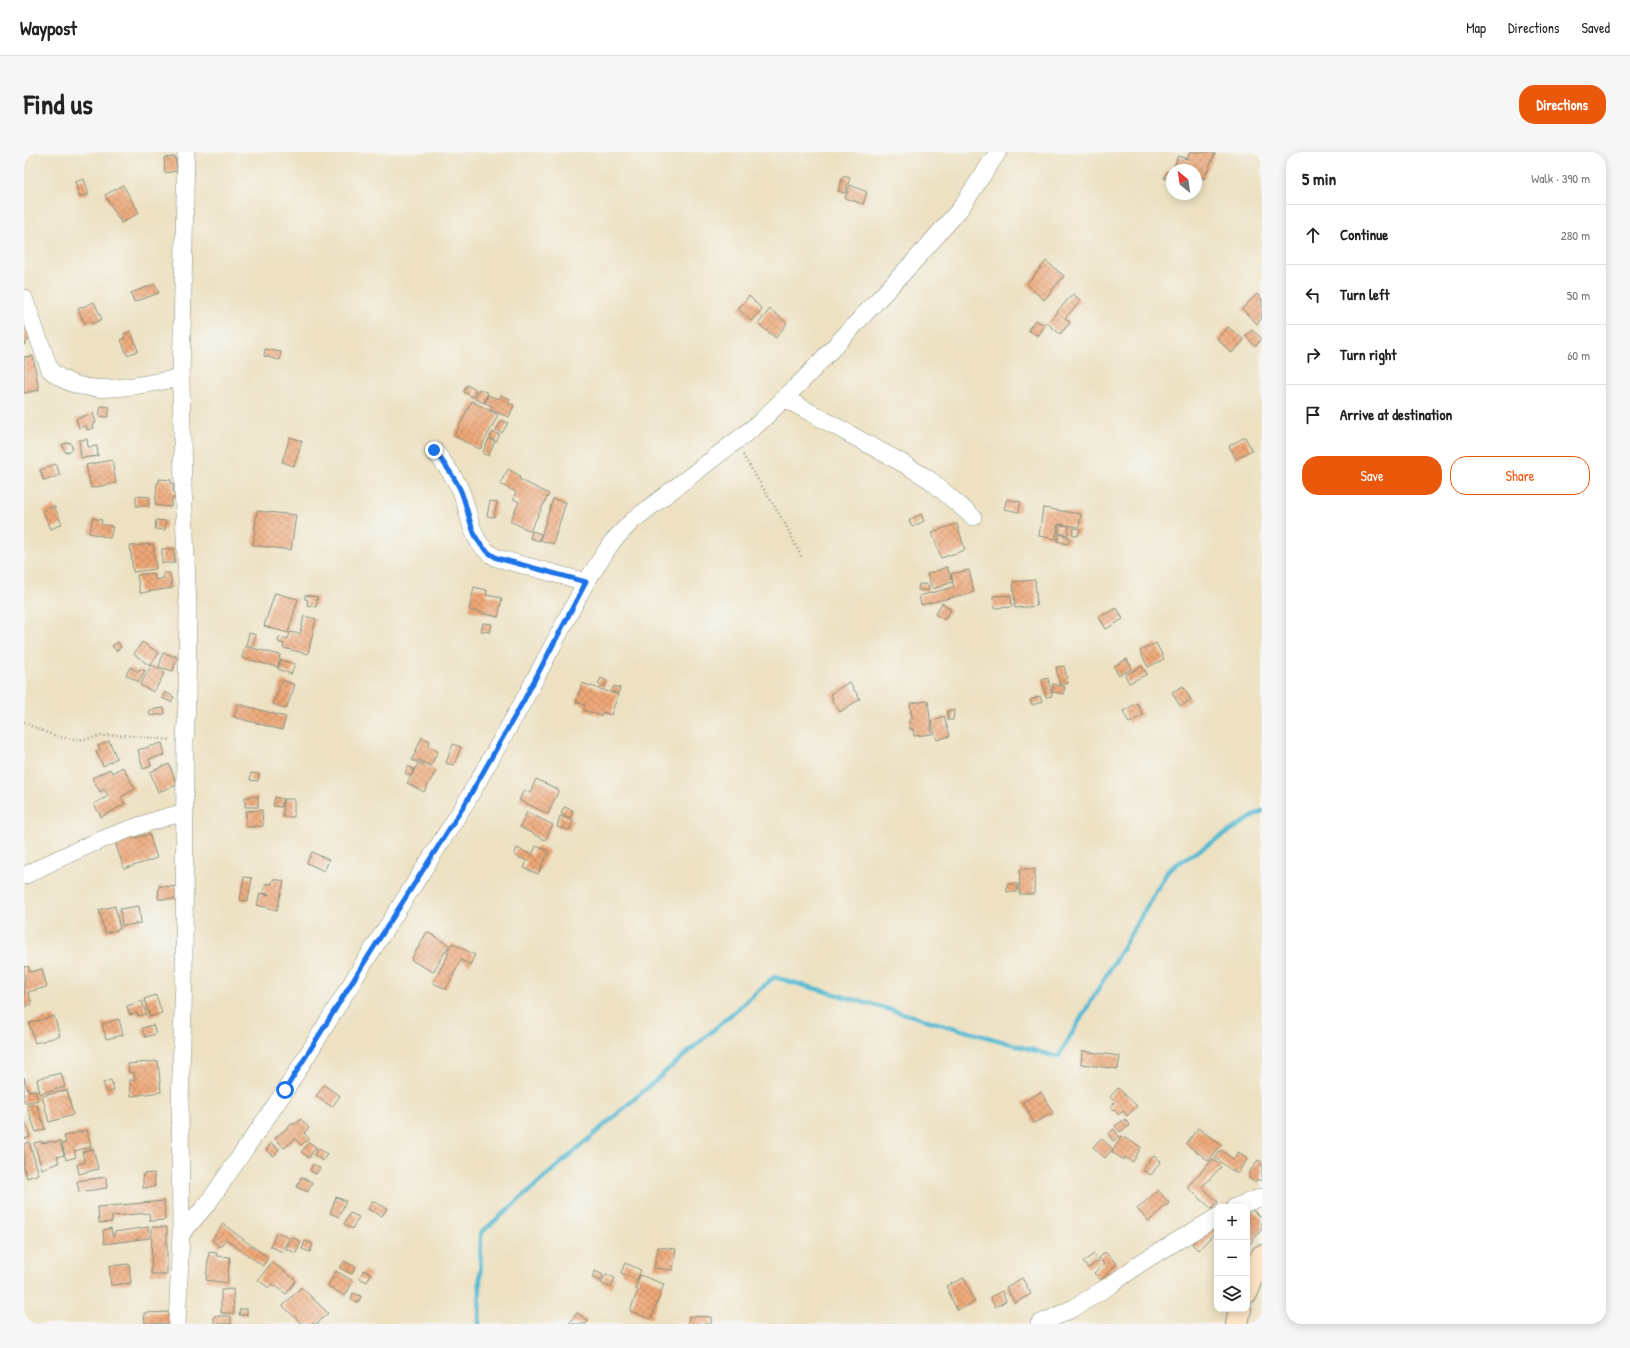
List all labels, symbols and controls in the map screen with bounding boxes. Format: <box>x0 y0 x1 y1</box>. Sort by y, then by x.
text: Waypost <box>20 15 77 41</box>
text: Map <box>1466 18 1486 37</box>
text: Directions <box>1508 18 1559 37</box>
text: Saved <box>1581 18 1610 37</box>
text: Find us <box>24 85 93 123</box>
button: Directions <box>1519 85 1606 124</box>
north arrow <box>1166 164 1202 200</box>
text: 5 min <box>1302 167 1336 190</box>
text: Walk · 390 m <box>1531 169 1590 187</box>
icon: ahead <box>1302 224 1324 246</box>
text: Continue <box>1340 224 1388 245</box>
text: 280 m <box>1561 226 1590 244</box>
icon: left <box>1302 284 1324 306</box>
text: Turn left <box>1340 284 1390 305</box>
text: 50 m <box>1567 286 1590 304</box>
icon: right <box>1302 344 1324 366</box>
text: Turn right <box>1340 344 1396 365</box>
text: 60 m <box>1567 346 1590 364</box>
icon: arrive <box>1302 404 1324 426</box>
text: Arrive at destination <box>1340 404 1452 425</box>
route end <box>425 441 443 459</box>
button: Save <box>1302 456 1442 495</box>
button: Share <box>1450 456 1590 495</box>
route start <box>276 1081 294 1099</box>
map controls <box>1214 1204 1250 1312</box>
button: + <box>1214 1204 1250 1240</box>
button: − <box>1214 1240 1250 1276</box>
button: layers <box>1214 1276 1250 1312</box>

